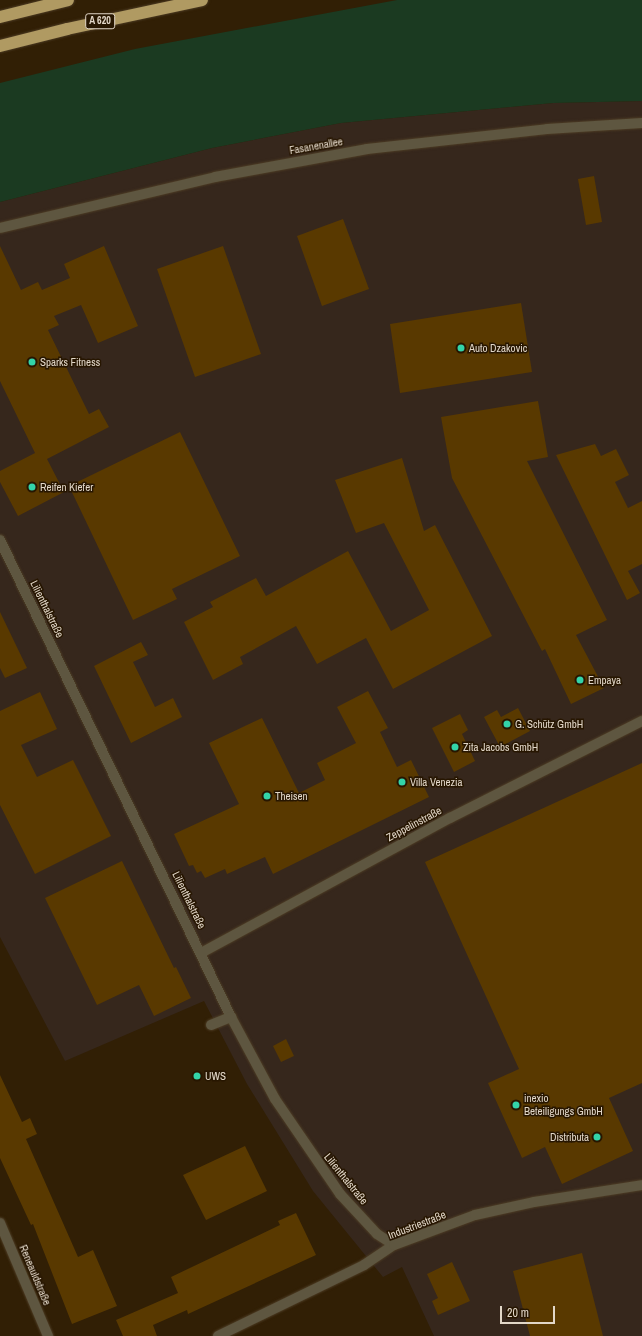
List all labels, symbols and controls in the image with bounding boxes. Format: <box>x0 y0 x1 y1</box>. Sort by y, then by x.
road number: A 620 <box>85 13 115 29</box>
street label: Fasanenallee <box>288 135 344 157</box>
place label: Auto Dzakovic <box>469 341 527 355</box>
marker: Auto Dzakovic <box>456 343 466 353</box>
place label: Sparks Fitness <box>40 355 100 369</box>
marker: Sparks Fitness <box>27 357 37 367</box>
place label: Reifen Kiefer <box>40 480 93 494</box>
marker: Reifen Kiefer <box>27 482 37 492</box>
street label: Lilienthalstraße <box>27 578 67 640</box>
place label: Empaya <box>588 673 621 687</box>
marker: Empaya <box>575 675 585 685</box>
place label: G. Schütz GmbH <box>515 717 583 731</box>
marker: G. Schütz GmbH <box>502 719 512 729</box>
place label: Zita Jacobs GmbH <box>463 740 538 754</box>
marker: Zita Jacobs GmbH <box>450 742 460 752</box>
place label: Villa Venezia <box>410 775 463 789</box>
marker: Villa Venezia <box>397 777 407 787</box>
place label: Theisen <box>275 789 308 803</box>
marker: Theisen <box>262 791 272 801</box>
street label: Zeppelinstraße <box>384 804 444 844</box>
street label: Lilienthalstraße <box>169 869 209 931</box>
place label: UWS <box>205 1069 226 1083</box>
marker: UWS <box>192 1071 202 1081</box>
place label: inexio Beteiligungs GmbH <box>524 1092 603 1118</box>
marker: inexio Beteiligungs GmbH <box>511 1100 521 1110</box>
place label: Distributa <box>550 1130 589 1144</box>
marker: Distributa <box>592 1132 602 1142</box>
street label: Lilienthalstraße <box>321 1151 371 1207</box>
street label: Industriestraße <box>386 1208 448 1242</box>
street label: Reneauldstraße <box>16 1243 54 1307</box>
scale bar <box>502 1298 557 1324</box>
text: 20 m <box>507 1305 529 1321</box>

